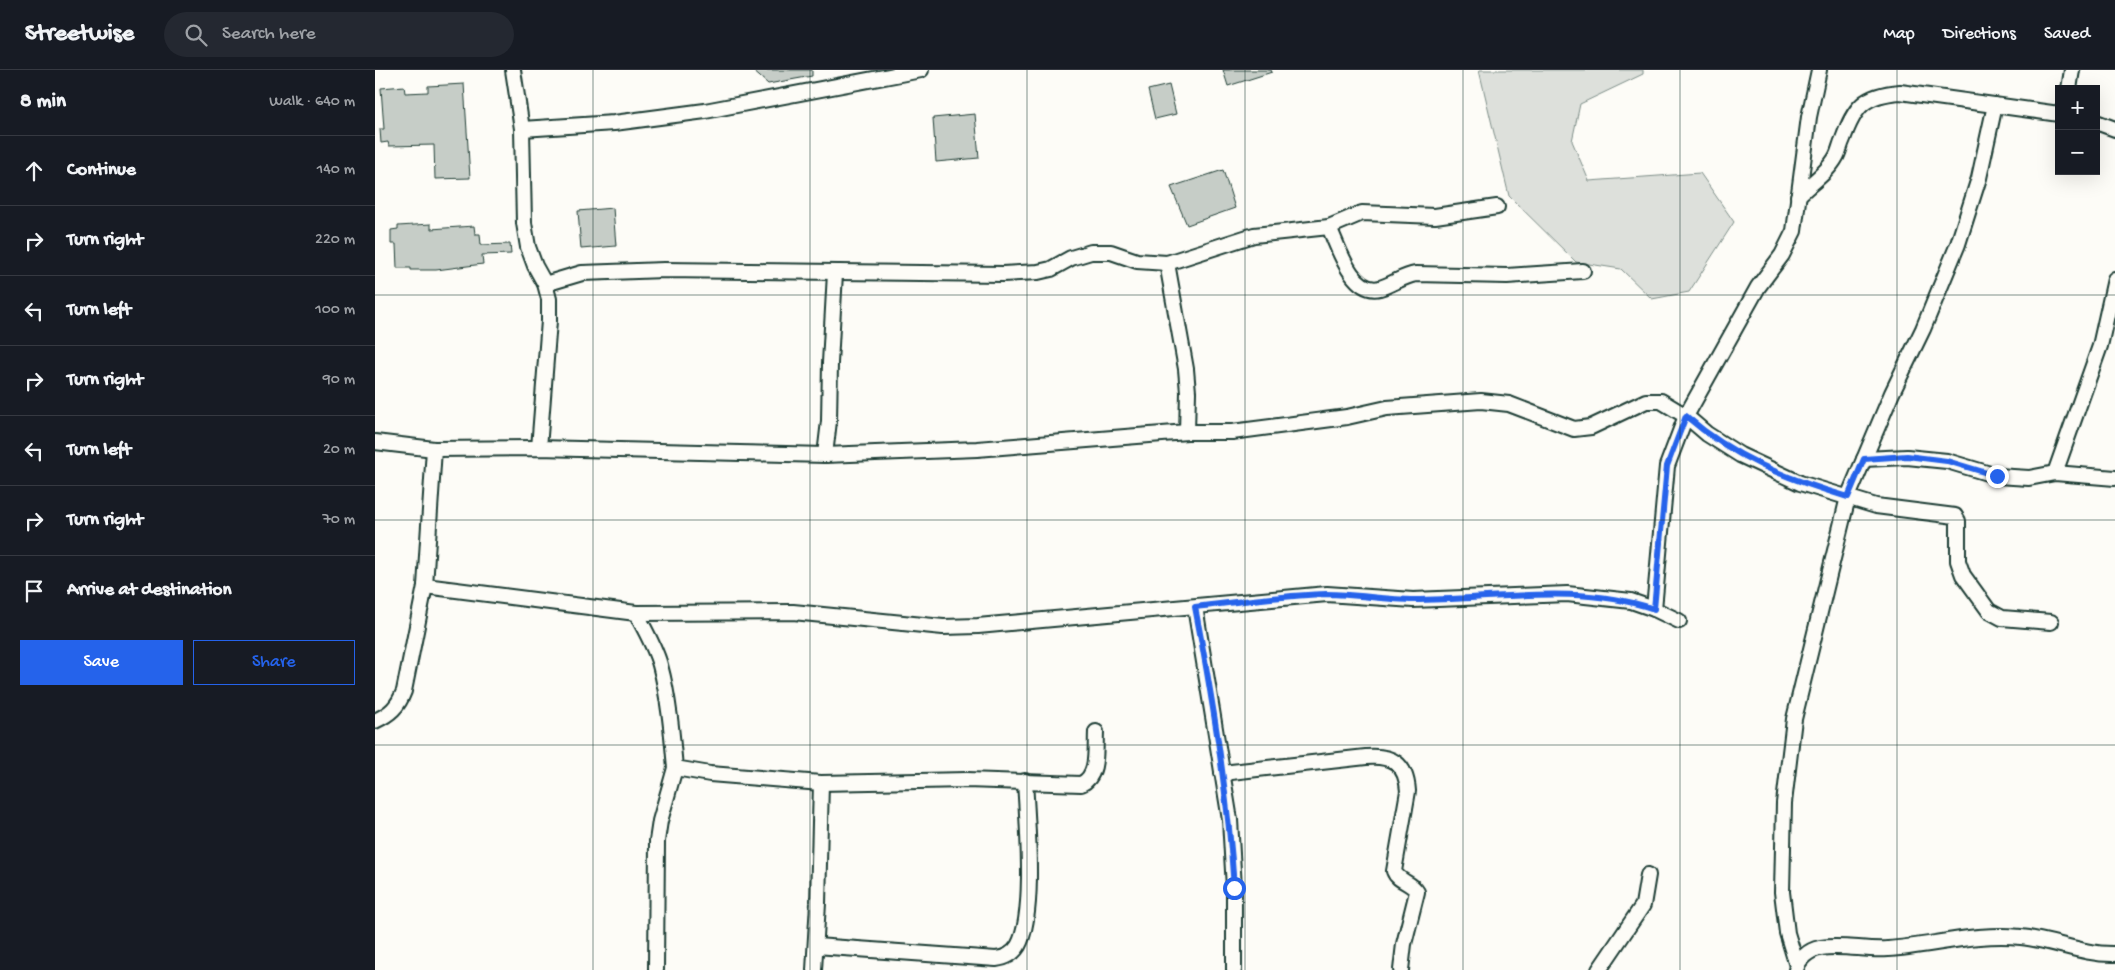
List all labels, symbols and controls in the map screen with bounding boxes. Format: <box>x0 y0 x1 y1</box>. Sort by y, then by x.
search box <box>164 12 514 57</box>
text: Streetwise <box>25 20 134 49</box>
icon: search <box>182 21 210 49</box>
text: Search here <box>222 23 316 46</box>
text: Map <box>1883 24 1915 45</box>
text: Directions <box>1943 24 2016 45</box>
text: Saved <box>2044 24 2090 45</box>
map controls <box>2055 85 2100 175</box>
button: + <box>2055 85 2100 130</box>
text: 8 min <box>20 90 66 115</box>
text: Walk · 640 m <box>269 93 355 112</box>
button: − <box>2055 130 2100 175</box>
icon: ahead <box>20 157 48 185</box>
text: Continue <box>67 159 136 182</box>
text: 140 m <box>317 161 355 180</box>
icon: right <box>20 227 48 255</box>
text: Turn right <box>67 229 143 252</box>
text: 220 m <box>315 231 355 250</box>
icon: left <box>20 297 48 325</box>
text: Turn left <box>67 299 131 322</box>
text: 100 m <box>315 301 355 320</box>
icon: right <box>20 367 48 395</box>
text: Turn right <box>67 369 143 392</box>
text: 90 m <box>323 371 355 390</box>
icon: left <box>20 437 48 465</box>
text: Turn left <box>67 439 131 462</box>
text: 20 m <box>323 441 355 460</box>
route end <box>1986 465 2009 488</box>
icon: right <box>20 507 48 535</box>
text: Turn right <box>67 509 143 532</box>
text: 70 m <box>322 511 355 530</box>
icon: arrive <box>20 577 48 605</box>
text: Arrive at destination <box>67 579 231 602</box>
button: Save <box>20 640 183 685</box>
button: Share <box>193 640 355 685</box>
route start <box>1223 877 1246 900</box>

